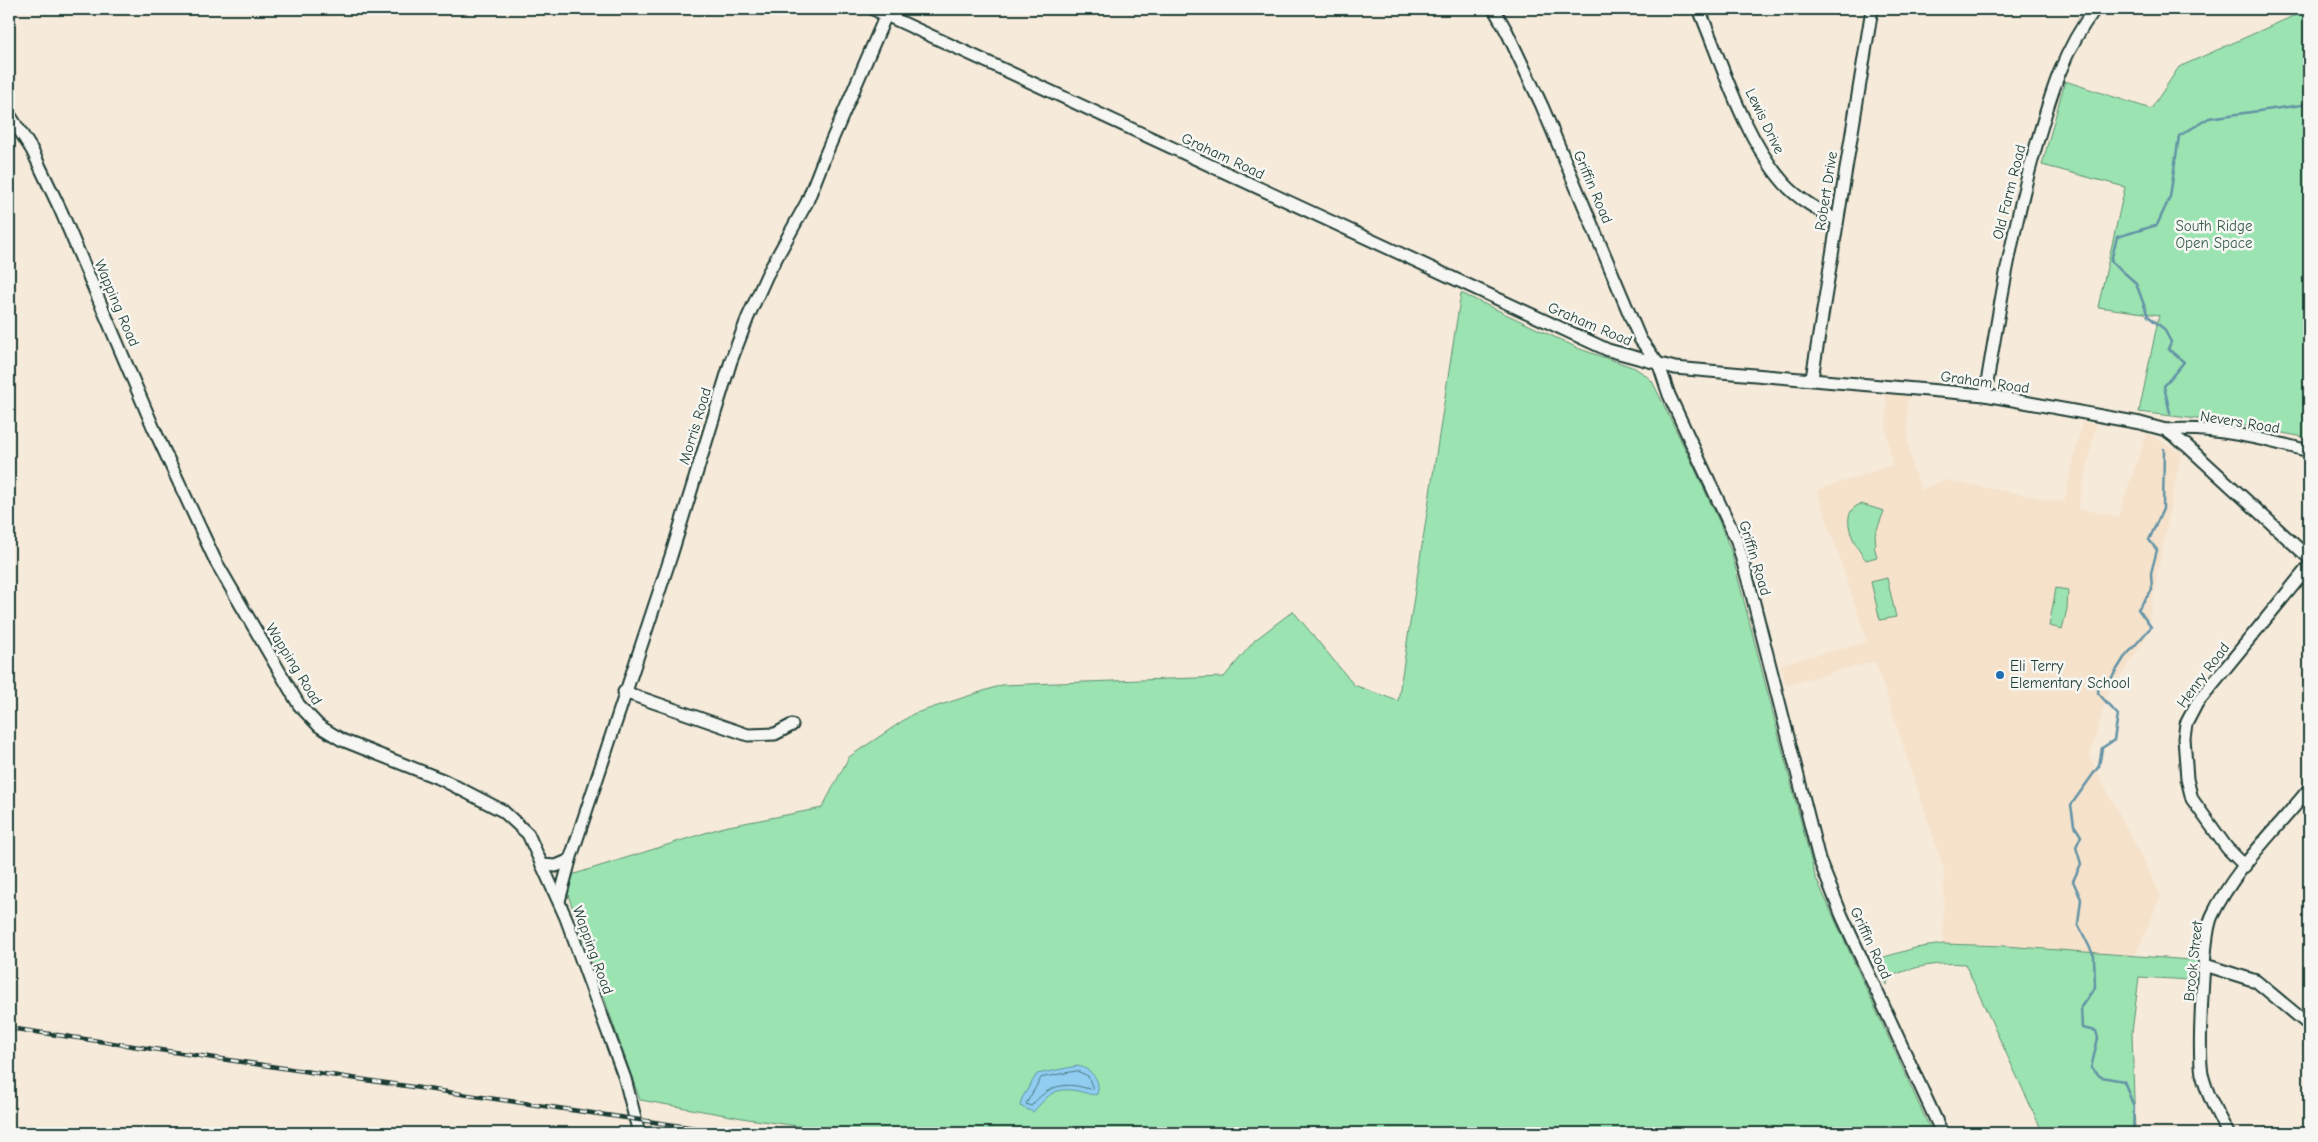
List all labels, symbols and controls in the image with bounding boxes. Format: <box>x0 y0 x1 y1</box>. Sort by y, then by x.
street label: Lewis Drive <box>1741 85 1789 157</box>
street label: Graham Road <box>1179 129 1267 183</box>
street label: Old Farm Road <box>1989 143 2029 241</box>
street label: Griffin Road <box>1570 148 1616 226</box>
street label: Robert Drive <box>1811 150 1841 232</box>
park label: South Ridge Open Space <box>2175 217 2253 252</box>
street label: Wapping Road <box>91 257 143 349</box>
street label: Graham Road <box>1545 298 1635 350</box>
street label: Graham Road <box>1939 367 2031 397</box>
street label: Morris Road <box>675 385 715 467</box>
street label: Nevers Road <box>2199 407 2281 437</box>
street label: Griffin Road <box>1735 518 1775 598</box>
street label: Wapping Road <box>262 620 326 708</box>
street label: Henry Road <box>2173 639 2233 711</box>
place label: Eli Terry Elementary School <box>2010 657 2130 692</box>
marker: Eli Terry Elementary School <box>1994 669 2006 681</box>
street label: Wapping Road <box>569 903 617 997</box>
street label: Griffin Road <box>1846 904 1896 982</box>
street label: Brook Street <box>2180 919 2206 1002</box>

